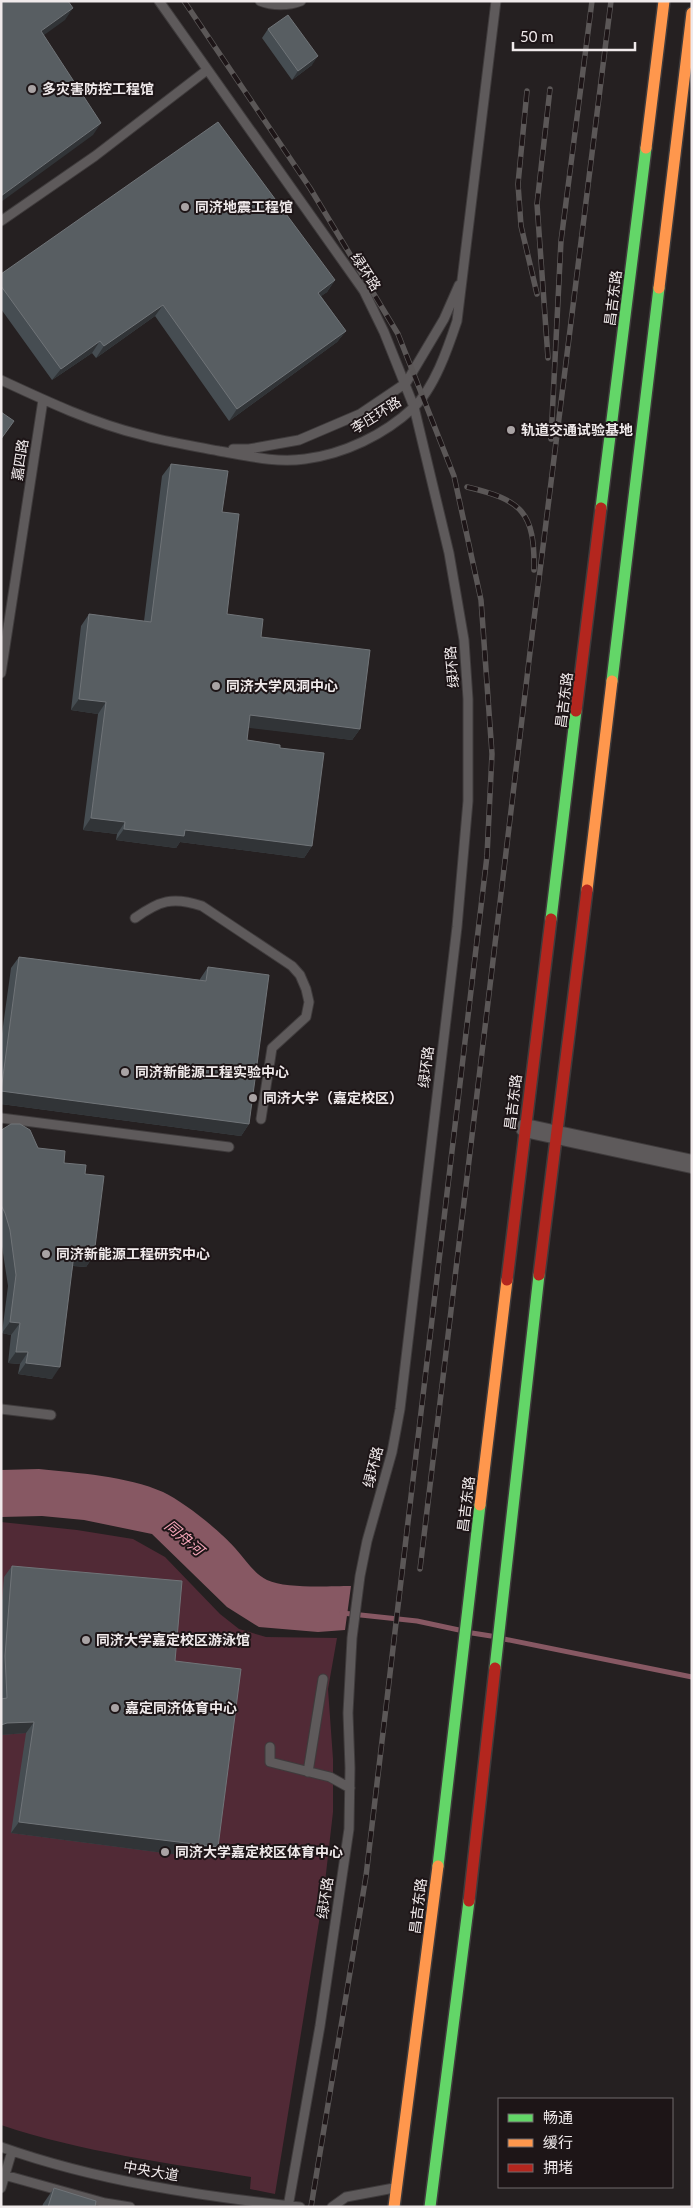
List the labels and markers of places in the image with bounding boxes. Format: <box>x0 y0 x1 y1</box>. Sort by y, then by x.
place label: 多灾害防控工程馆 <box>42 80 154 97</box>
marker: 多灾害防控工程馆 <box>26 83 38 95</box>
place label: 同济地震工程馆 <box>195 198 293 215</box>
marker: 同济地震工程馆 <box>179 201 191 213</box>
place label: 轨道交通试验基地 <box>521 421 633 438</box>
marker: 轨道交通试验基地 <box>505 424 517 436</box>
place label: 同济大学风洞中心 <box>226 677 338 694</box>
marker: 同济大学风洞中心 <box>210 680 222 692</box>
place label: 同济新能源工程实验中心 <box>135 1063 289 1080</box>
marker: 同济新能源工程实验中心 <box>119 1066 131 1078</box>
place label: 同济大学（嘉定校区） <box>263 1089 403 1106</box>
marker: 同济大学（嘉定校区） <box>247 1092 259 1104</box>
place label: 同济新能源工程研究中心 <box>56 1245 210 1262</box>
marker: 同济新能源工程研究中心 <box>40 1248 52 1260</box>
place label: 同济大学嘉定校区游泳馆 <box>96 1631 250 1648</box>
marker: 同济大学嘉定校区游泳馆 <box>80 1634 92 1646</box>
place label: 嘉定同济体育中心 <box>125 1699 237 1716</box>
marker: 嘉定同济体育中心 <box>109 1702 121 1714</box>
place label: 同济大学嘉定校区体育中心 <box>175 1843 343 1860</box>
marker: 同济大学嘉定校区体育中心 <box>159 1846 171 1858</box>

